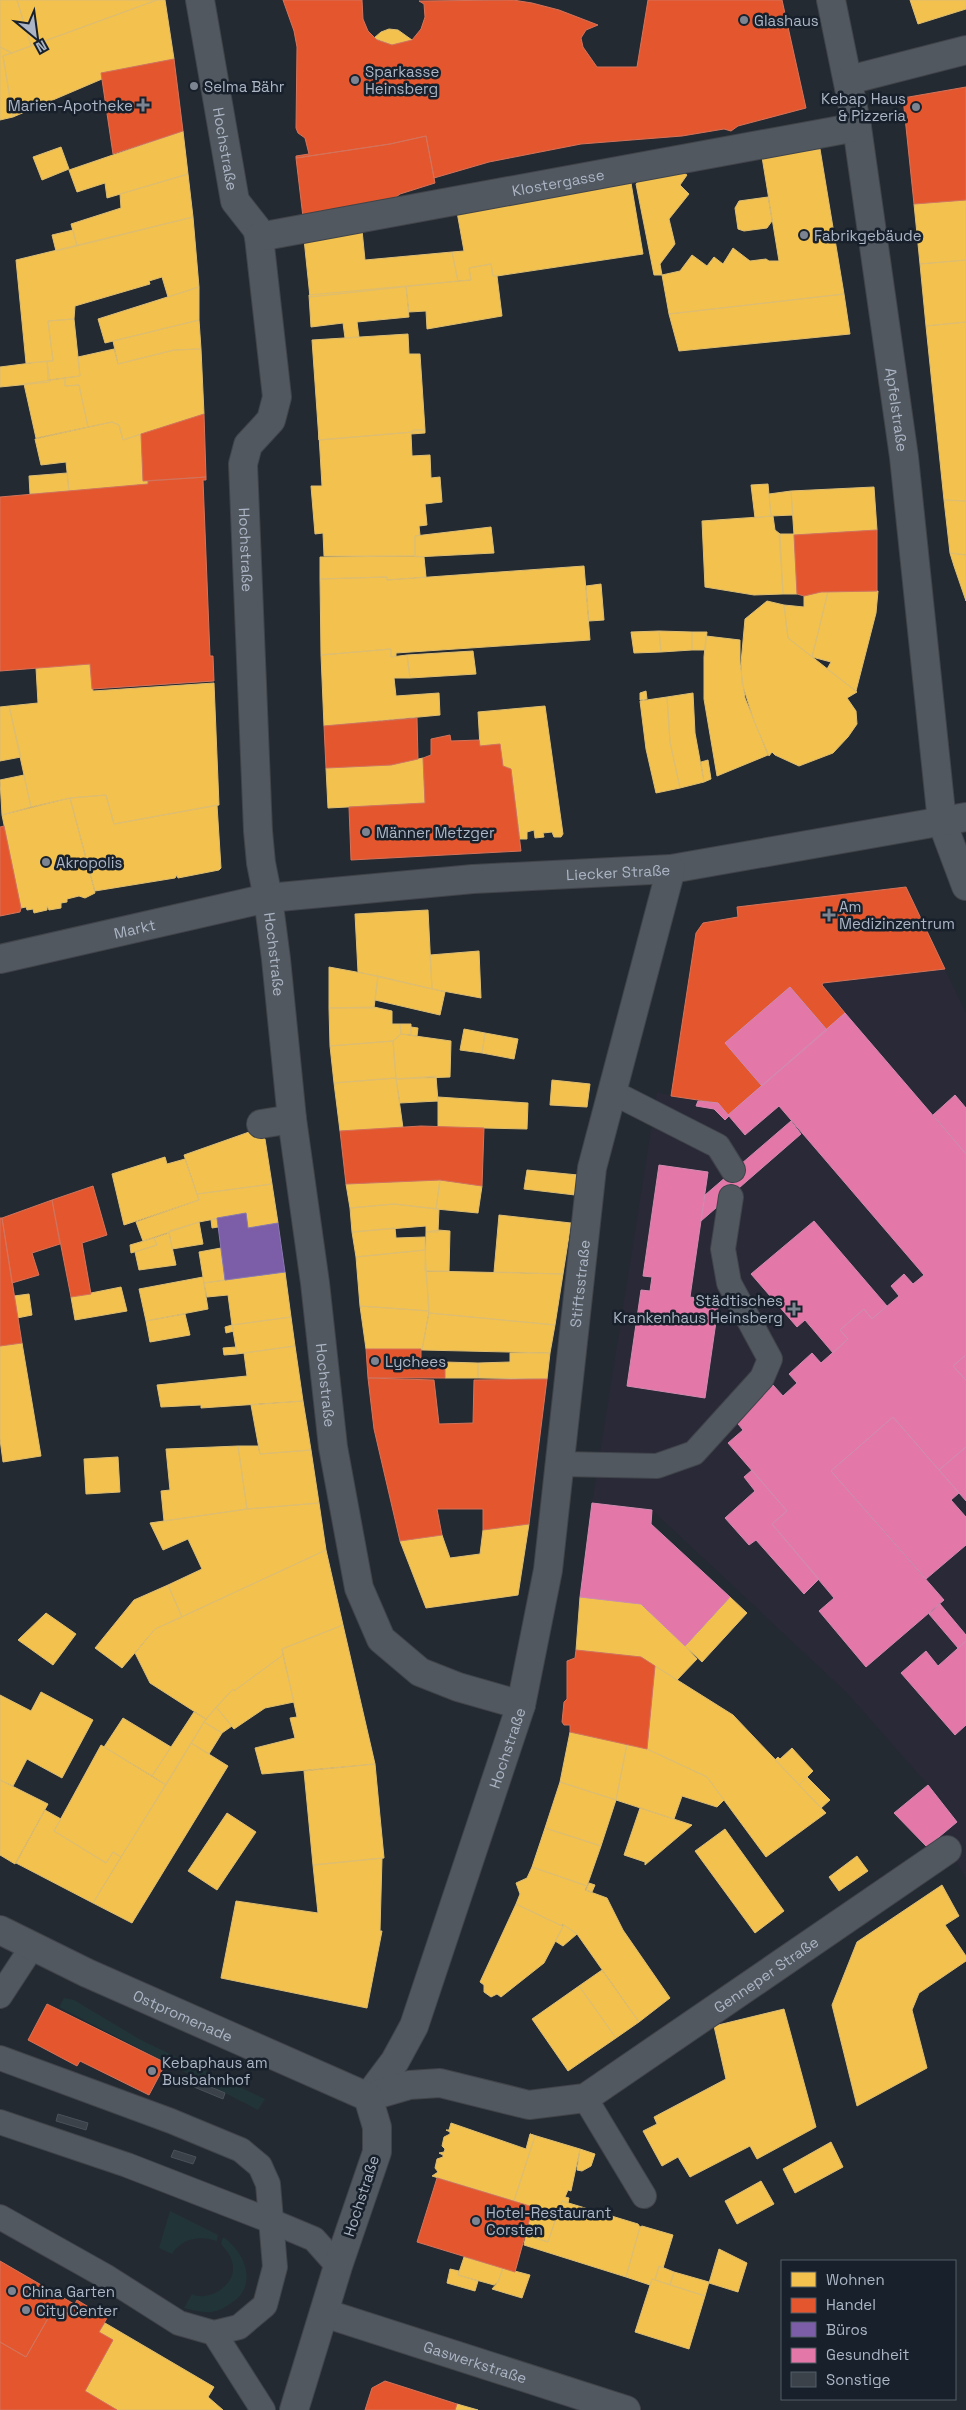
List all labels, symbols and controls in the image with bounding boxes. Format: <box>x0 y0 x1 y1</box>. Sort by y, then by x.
north arrow <box>10 10 60 60</box>
place label: Glashaus <box>754 11 819 30</box>
marker: Glashaus <box>738 14 750 26</box>
text: N <box>33 36 50 57</box>
place label: Sparkasse Heinsberg <box>365 62 439 98</box>
marker: Sparkasse Heinsberg <box>349 74 361 86</box>
place label: Selma Bähr <box>204 77 285 96</box>
marker: Selma Bähr <box>188 80 200 92</box>
place label: Kebap Haus & Pizzeria <box>821 89 906 125</box>
place label: Marien-Apotheke <box>8 96 133 115</box>
marker: Marien-Apotheke <box>137 99 149 111</box>
marker: Kebap Haus & Pizzeria <box>910 101 922 113</box>
street label: Hochstraße <box>209 106 243 192</box>
street label: Klostergasse <box>510 164 606 200</box>
place label: Fabrikgebäude <box>814 226 922 245</box>
marker: Fabrikgebäude <box>798 229 810 241</box>
street label: Apfelstraße <box>882 366 913 453</box>
street label: Hochstraße <box>235 507 258 592</box>
place label: Männer Metzger <box>376 823 495 842</box>
marker: Männer Metzger <box>360 826 372 838</box>
place label: Akropolis <box>56 853 122 872</box>
marker: Akropolis <box>40 856 52 868</box>
street label: Liecker Straße <box>566 860 671 884</box>
place label: Am Medizinzentrum <box>839 897 955 933</box>
marker: Am Medizinzentrum <box>823 909 835 921</box>
street label: Hochstraße <box>260 911 289 997</box>
street label: Markt <box>112 914 157 942</box>
street label: Stiftsstraße <box>565 1239 594 1328</box>
place label: Städtisches Krankenhaus Heinsberg <box>613 1291 783 1327</box>
marker: Städtisches Krankenhaus Heinsberg <box>787 1302 801 1316</box>
street label: Hochstraße <box>312 1342 340 1428</box>
place label: Lychees <box>385 1352 446 1371</box>
marker: Lychees <box>369 1355 381 1367</box>
street label: Hochstraße <box>484 1705 529 1791</box>
street label: Genneper Straße <box>710 1932 822 2017</box>
street label: Ostpromenade <box>130 1985 236 2046</box>
place label: Kebaphaus am Busbahnhof <box>162 2053 268 2089</box>
marker: Kebaphaus am Busbahnhof <box>146 2065 158 2077</box>
street label: Hochstraße <box>339 2153 383 2239</box>
place label: Hotel-Restaurant Corsten <box>486 2203 611 2239</box>
marker: Hotel-Restaurant Corsten <box>470 2215 482 2227</box>
legend <box>781 2260 956 2400</box>
text: Wohnen <box>826 2270 885 2289</box>
place label: China Garten <box>22 2282 115 2301</box>
marker: China Garten <box>6 2285 18 2297</box>
text: Handel <box>826 2295 876 2314</box>
place label: City Center <box>36 2301 118 2320</box>
marker: City Center <box>20 2304 32 2316</box>
text: Büros <box>826 2320 868 2339</box>
street label: Gaswerkstraße <box>421 2336 530 2387</box>
text: Gesundheit <box>826 2345 909 2364</box>
text: Sonstige <box>826 2370 891 2389</box>

